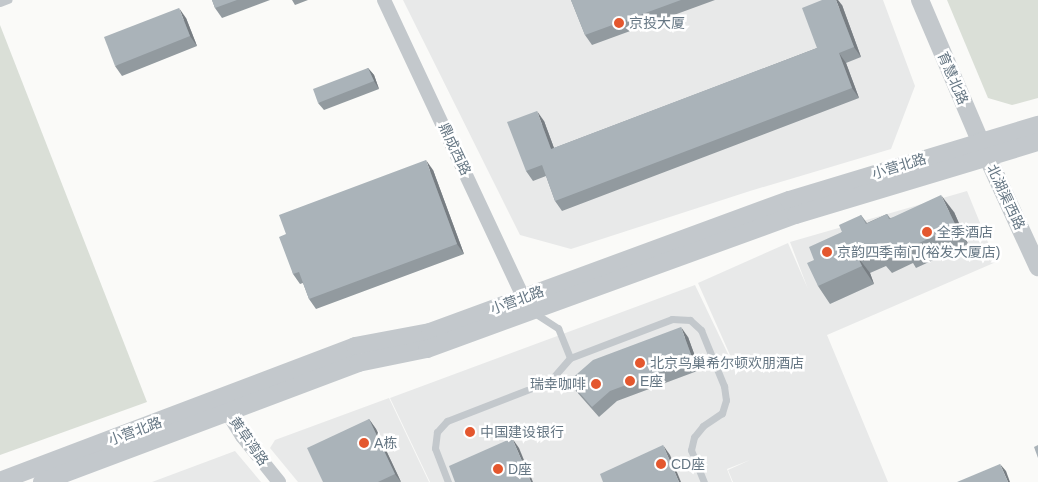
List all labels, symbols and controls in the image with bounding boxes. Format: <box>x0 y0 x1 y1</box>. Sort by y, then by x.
place label: 京投大厦 <box>629 15 685 31</box>
marker: 京投大厦 <box>613 17 625 29</box>
street label: 育慧北路 <box>934 49 972 107</box>
street label: 鼎成西路 <box>436 120 474 178</box>
street label: 小营北路 <box>870 150 928 182</box>
street label: 北湖渠西路 <box>984 162 1028 232</box>
place label: 全季酒店 <box>937 224 993 240</box>
marker: 全季酒店 <box>921 226 933 238</box>
place label: 京韵四季南门(裕发大厦店) <box>837 244 1000 260</box>
marker: 京韵四季南门(裕发大厦店) <box>821 246 833 258</box>
street label: 小营北路 <box>488 283 546 317</box>
place label: 北京鸟巢希尔顿欢朋酒店 <box>650 355 804 371</box>
marker: 北京鸟巢希尔顿欢朋酒店 <box>634 357 646 369</box>
place label: E座 <box>640 373 663 389</box>
marker: E座 <box>624 375 636 387</box>
place label: 瑞幸咖啡 <box>530 376 586 392</box>
marker: 瑞幸咖啡 <box>590 378 602 390</box>
street label: 黄草湾路 <box>226 413 272 469</box>
street label: 小营北路 <box>106 414 164 448</box>
place label: 中国建设银行 <box>480 424 564 440</box>
marker: 中国建设银行 <box>464 426 476 438</box>
place label: A栋 <box>374 435 397 451</box>
marker: A栋 <box>358 437 370 449</box>
place label: CD座 <box>671 456 705 472</box>
marker: CD座 <box>655 458 667 470</box>
place label: D座 <box>508 461 532 477</box>
marker: D座 <box>492 463 504 475</box>

